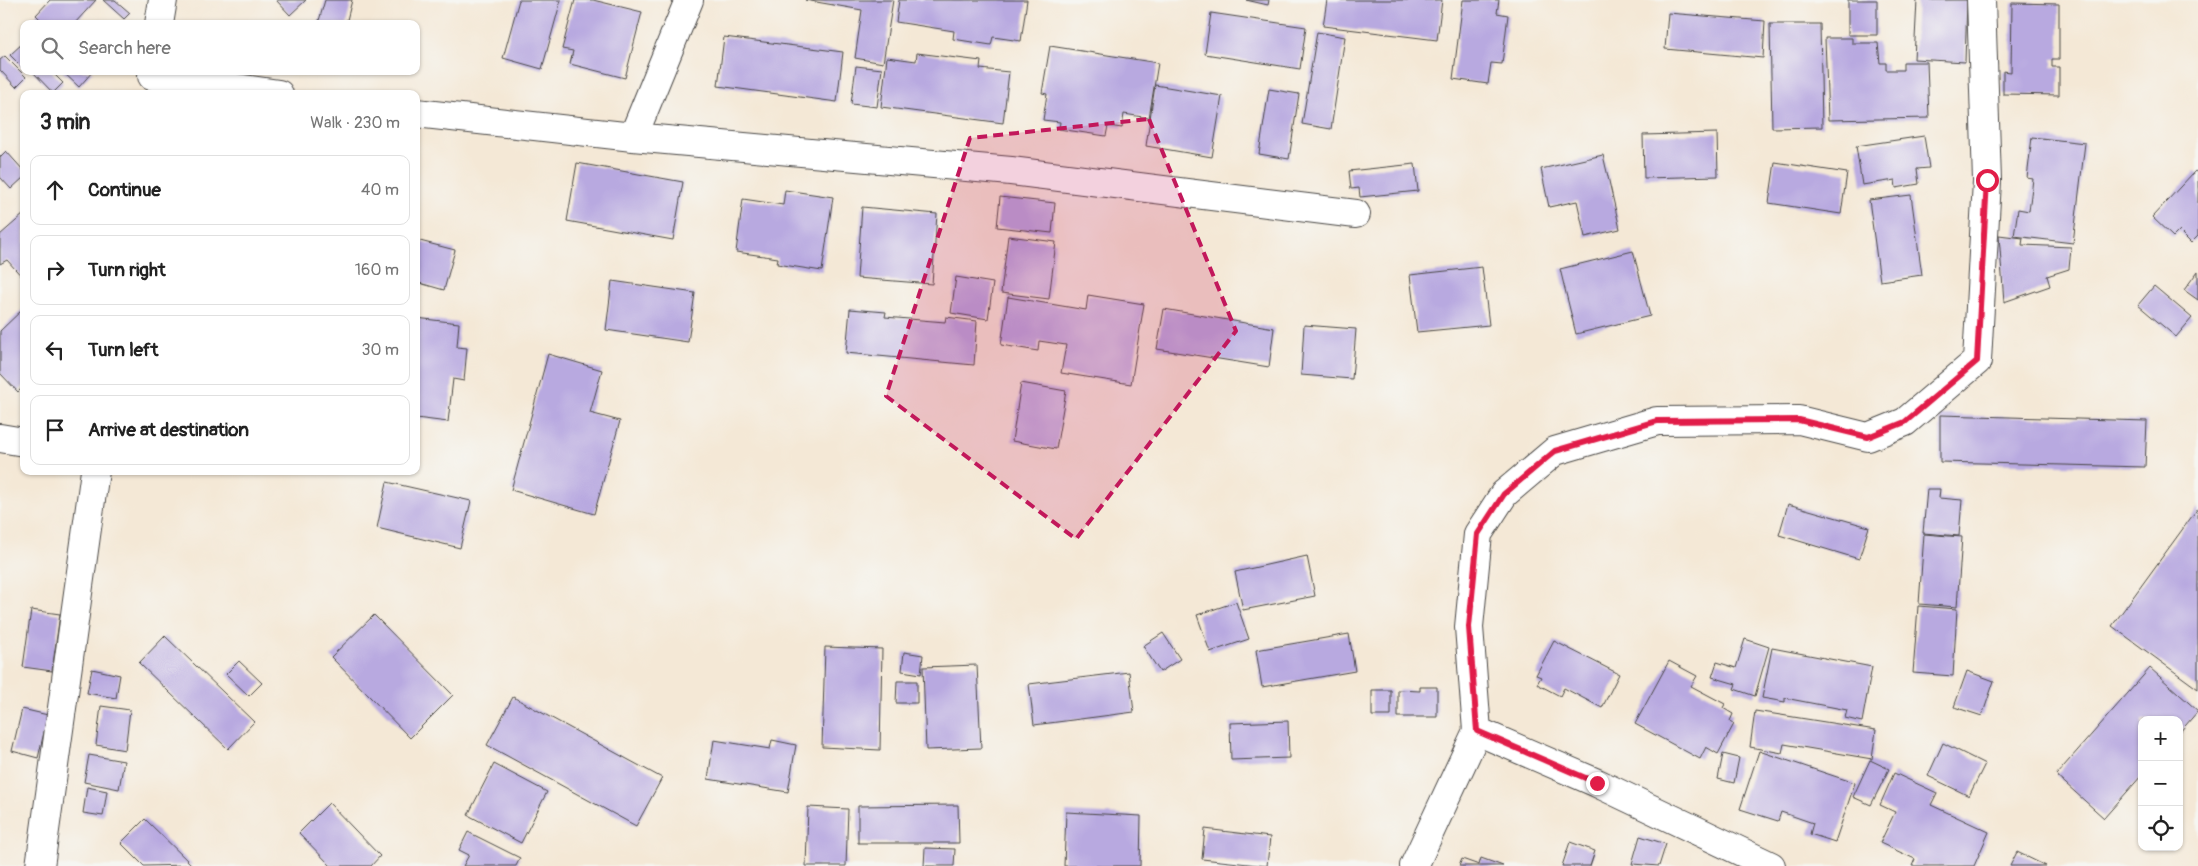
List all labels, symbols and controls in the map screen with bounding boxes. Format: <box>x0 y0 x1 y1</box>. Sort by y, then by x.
search box <box>20 20 420 75</box>
icon: search <box>38 34 66 62</box>
text: Search here <box>78 36 171 60</box>
text: 3 min <box>40 109 90 136</box>
text: Walk · 230 m <box>310 113 400 133</box>
route start <box>1976 169 1999 192</box>
icon: ahead <box>41 176 69 204</box>
text: Continue <box>88 178 161 202</box>
text: 40 m <box>361 180 399 200</box>
icon: right <box>41 256 69 284</box>
text: Turn right <box>88 258 166 282</box>
text: 160 m <box>355 260 399 280</box>
icon: left <box>41 336 69 364</box>
text: Turn left <box>88 338 158 362</box>
text: 30 m <box>361 340 399 360</box>
icon: arrive <box>41 416 69 444</box>
text: Arrive at destination <box>88 418 249 442</box>
map controls <box>2138 716 2183 851</box>
button: + <box>2138 716 2183 761</box>
button: − <box>2138 761 2183 806</box>
route end <box>1586 772 1609 795</box>
button: locate <box>2138 806 2183 851</box>

